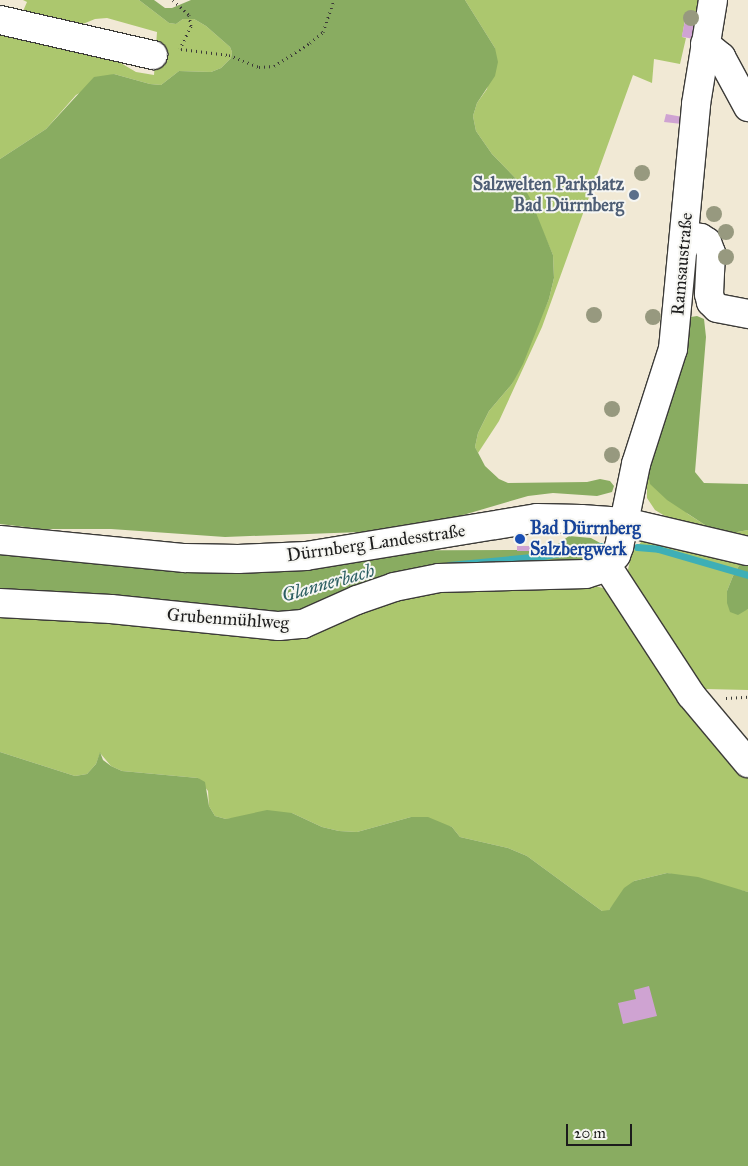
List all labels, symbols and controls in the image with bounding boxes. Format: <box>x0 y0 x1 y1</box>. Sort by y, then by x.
place label: Salzwelten Parkplatz Bad Dürrnberg <box>473 174 624 216</box>
marker: Salzwelten Parkplatz Bad Dürrnberg <box>628 189 640 201</box>
street label: Ramsaustraße <box>667 212 697 316</box>
place label: Bad Dürrnberg Salzbergwerk <box>530 518 641 560</box>
street label: Dürrnberg Landesstraße <box>285 520 467 566</box>
marker: Bad Dürrnberg Salzbergwerk <box>514 533 526 545</box>
water label: Glannerbach <box>279 559 377 607</box>
street label: Grubenmühlweg <box>166 604 290 634</box>
scale bar <box>568 1114 634 1146</box>
text: 20 m <box>574 1124 606 1142</box>

